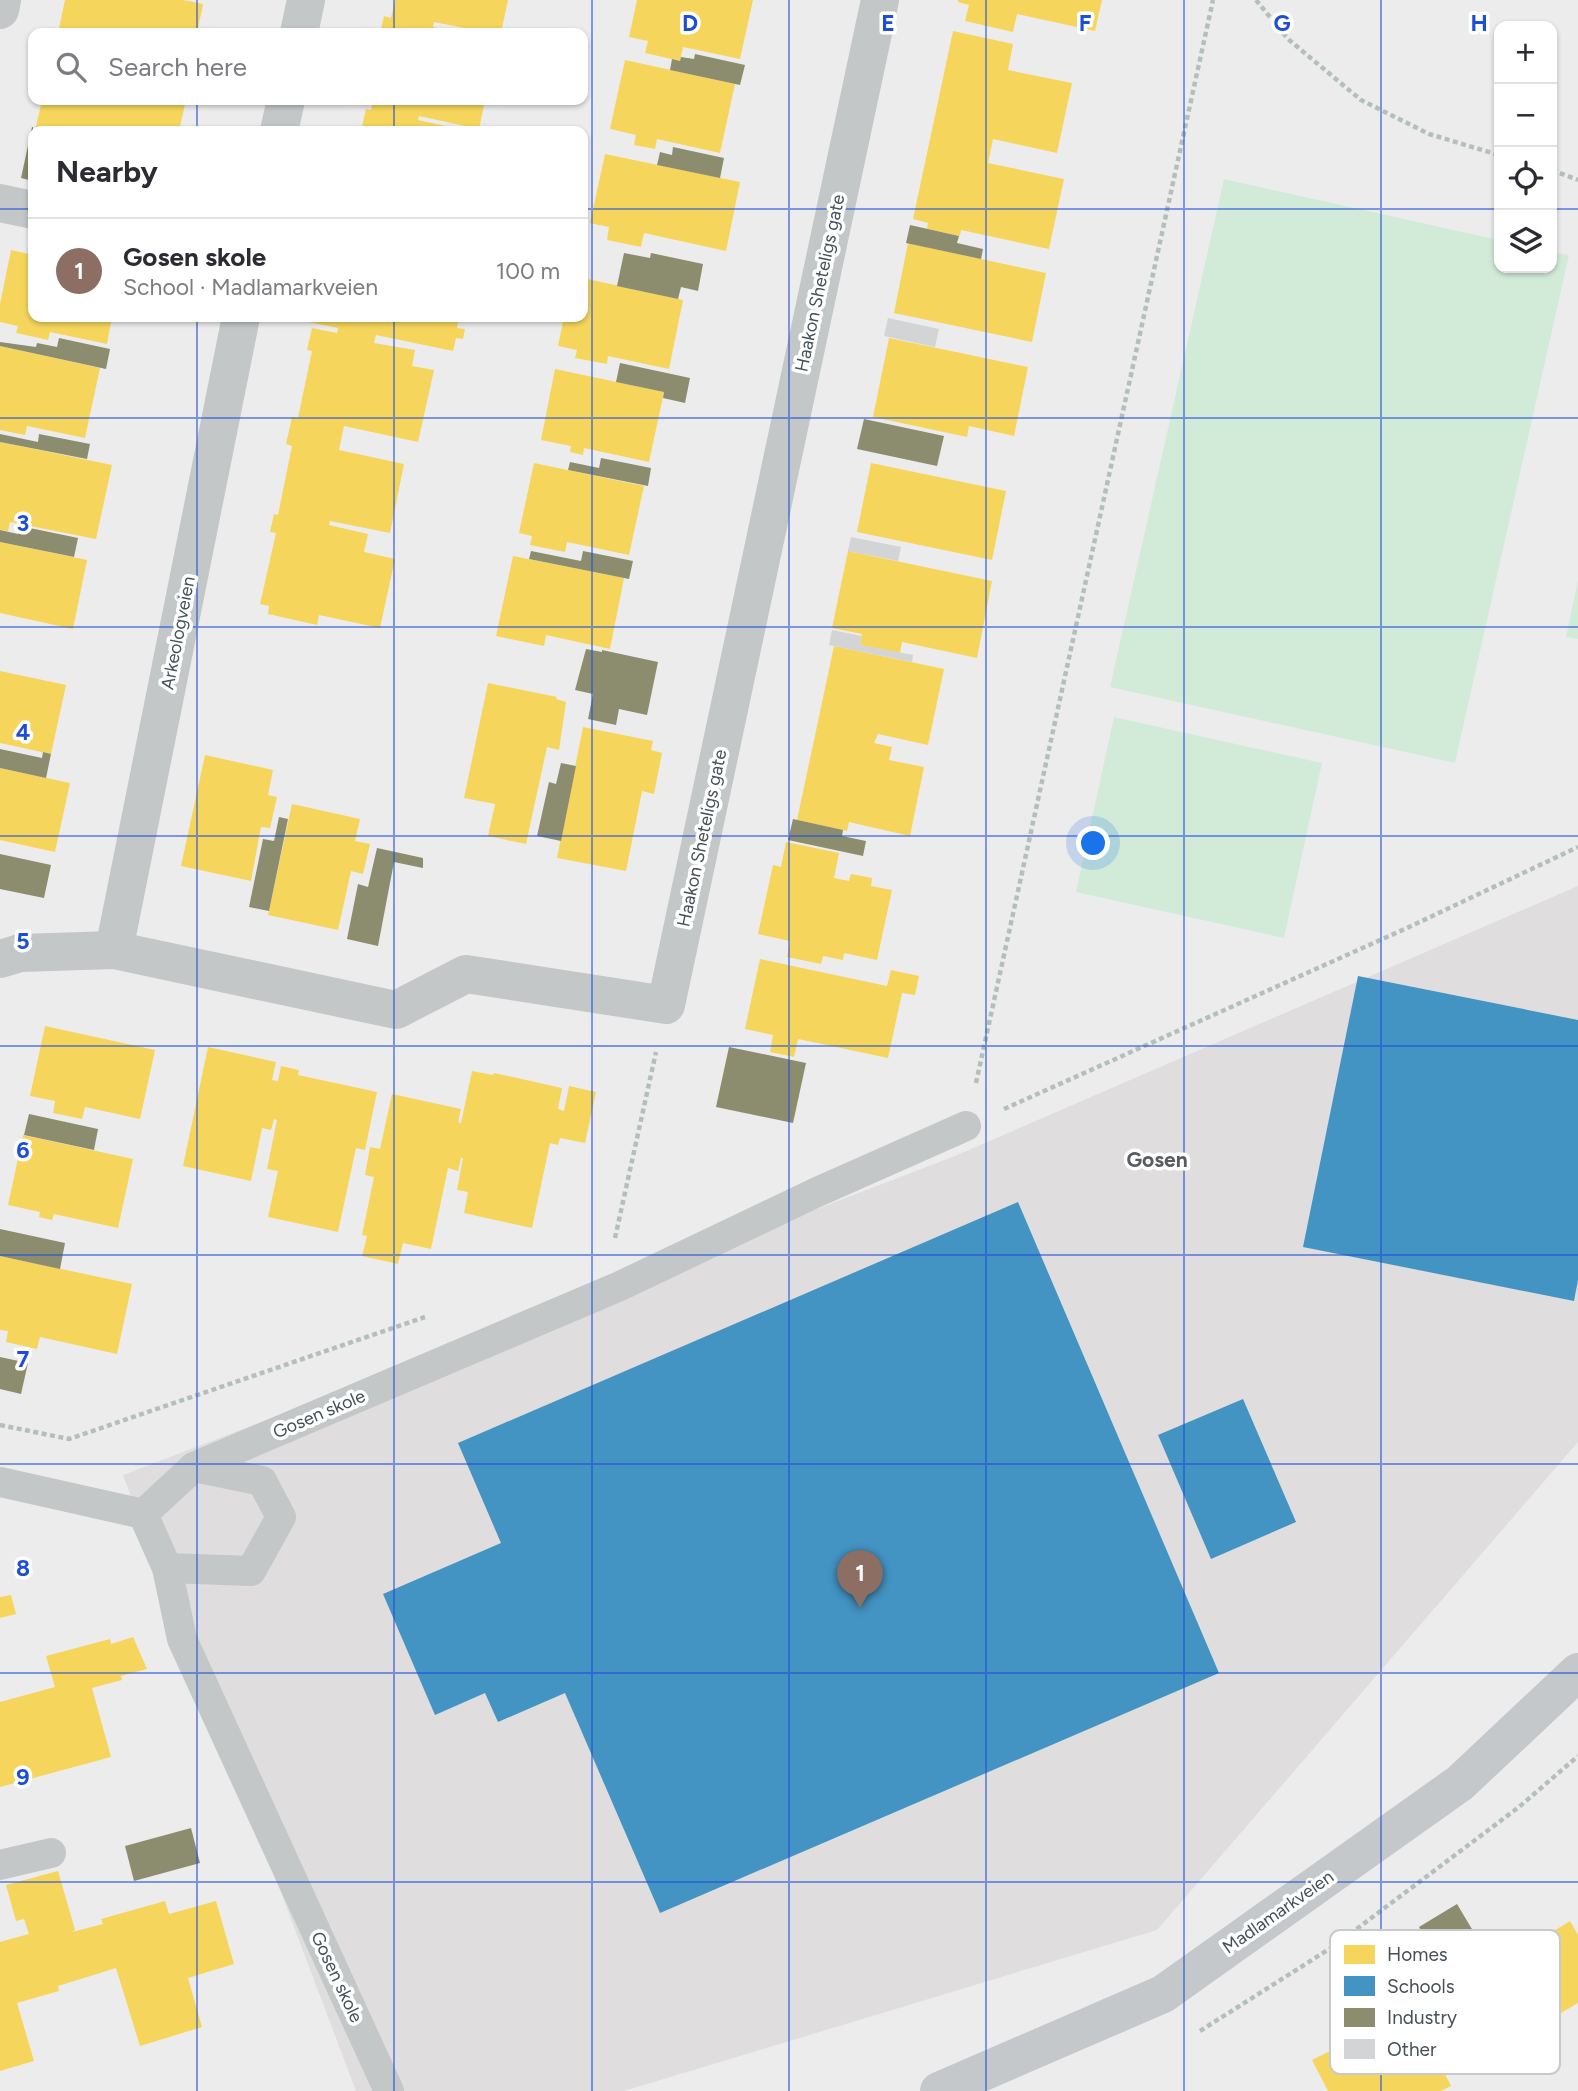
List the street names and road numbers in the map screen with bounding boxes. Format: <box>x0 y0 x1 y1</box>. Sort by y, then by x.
street label: Haakon Sheteligs gate <box>790 192 850 374</box>
street label: Arkeologveien <box>156 574 200 692</box>
street label: Haakon Sheteligs gate <box>672 747 732 929</box>
street label: Gosen skole <box>270 1385 369 1443</box>
street label: Madlamarkveien <box>1218 1866 1338 1958</box>
street label: Gosen skole <box>306 1928 368 2026</box>

